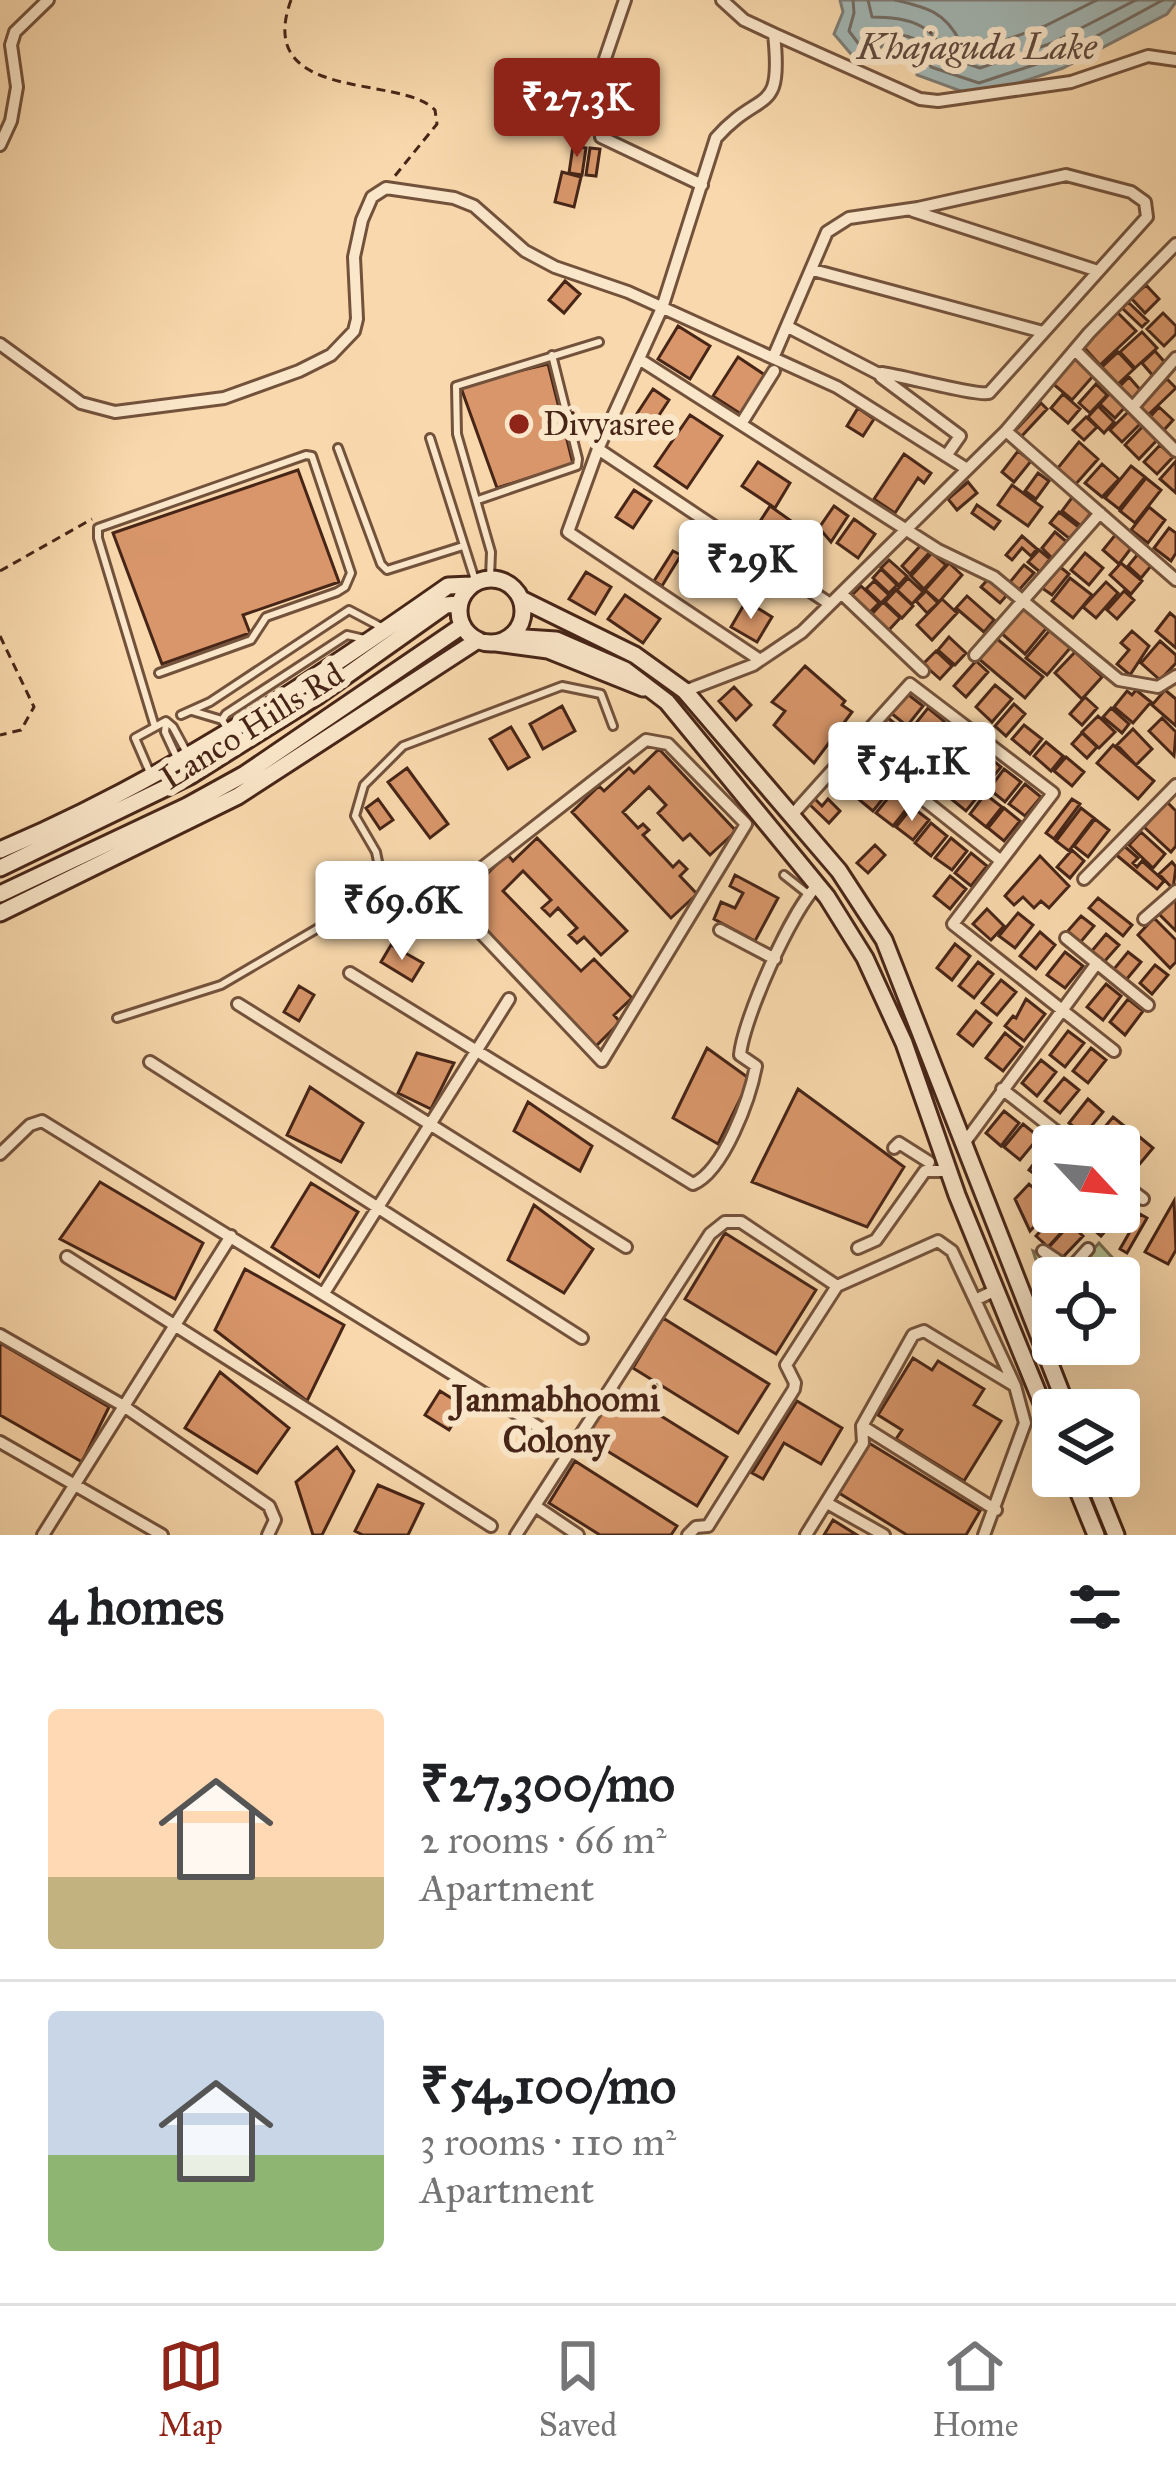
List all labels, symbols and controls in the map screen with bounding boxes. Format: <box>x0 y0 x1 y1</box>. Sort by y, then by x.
water label: Khajaguda Lake <box>855 25 1098 69</box>
pin: ₹27.3K <box>479 58 675 160</box>
text: ₹27.3K <box>521 73 633 121</box>
place label: Divyasree <box>543 404 675 444</box>
marker: Divyasree <box>506 411 532 437</box>
pin: ₹29K <box>680 520 822 622</box>
text: ₹29K <box>706 535 796 583</box>
street label: Lanco Hills Rd <box>153 654 351 798</box>
pin: ₹54.1K <box>814 722 1010 824</box>
text: ₹54.1K <box>855 737 969 785</box>
pin: ₹69.6K <box>304 861 500 963</box>
text: ₹69.6K <box>342 876 462 924</box>
north arrow <box>1032 1125 1140 1233</box>
map controls <box>1032 1125 1140 1497</box>
button: locate <box>1032 1257 1140 1365</box>
district label: Janmabhoomi Colony <box>448 1377 660 1462</box>
button: layers <box>1032 1389 1140 1497</box>
icon: filters <box>1062 1574 1128 1640</box>
text: 4 homes <box>48 1576 224 1638</box>
text: ₹27,300/mo <box>420 1753 675 1815</box>
icon: home <box>144 1757 288 1901</box>
text: 2 rooms · 66 m² <box>420 1816 667 1864</box>
text: Apartment <box>420 1864 594 1912</box>
text: ₹54,100/mo <box>420 2055 676 2117</box>
icon: home <box>144 2059 288 2203</box>
text: 3 rooms · 110 m² <box>420 2118 676 2166</box>
text: Apartment <box>420 2166 594 2214</box>
tab: Map <box>158 2333 224 2445</box>
tab: Saved <box>539 2333 617 2445</box>
tab: Home <box>932 2333 1018 2445</box>

